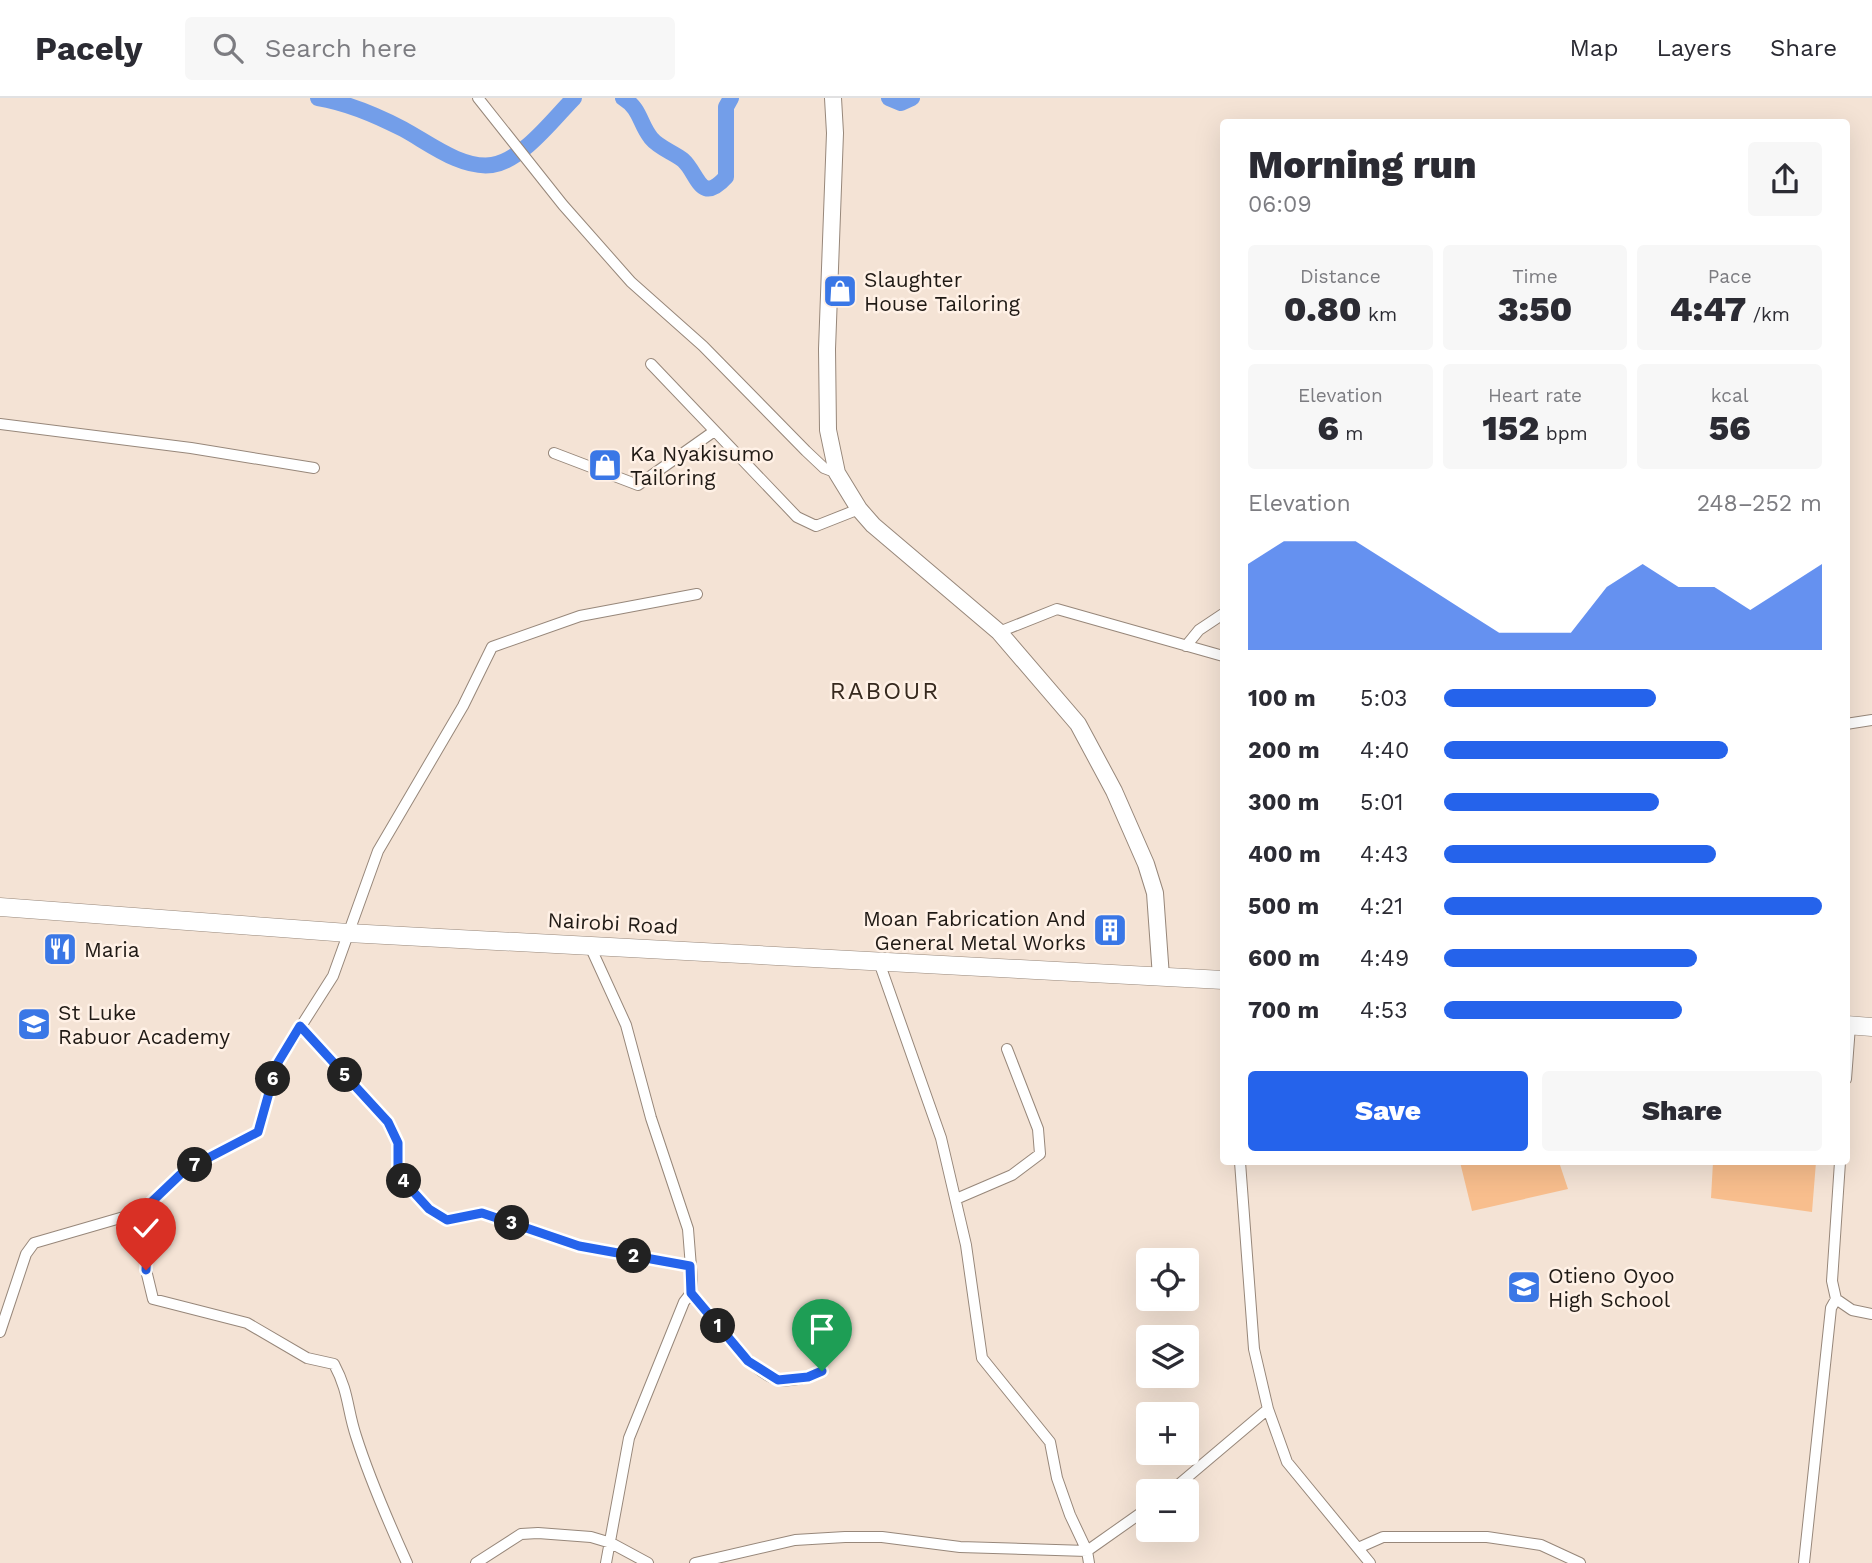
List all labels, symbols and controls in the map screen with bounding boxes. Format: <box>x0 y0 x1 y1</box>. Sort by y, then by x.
search box <box>185 17 675 80</box>
text: Pacely <box>35 29 143 68</box>
icon: search <box>209 29 247 67</box>
text: Search here <box>265 33 417 63</box>
text: Map <box>1570 34 1618 62</box>
text: Layers <box>1656 34 1732 62</box>
text: Share <box>1770 34 1837 62</box>
button: share <box>1748 142 1822 216</box>
text: Morning run <box>1248 143 1477 187</box>
text: 06:09 <box>1248 191 1312 218</box>
text: Distance <box>1300 265 1381 288</box>
text: Time <box>1512 265 1558 288</box>
text: Pace <box>1708 265 1752 288</box>
place label: Slaughter House Tailoring <box>864 267 1021 316</box>
shop icon: Slaughter House Tailoring <box>821 272 859 310</box>
text: 0.80 <box>1284 288 1362 330</box>
text: 3:50 <box>1498 288 1572 330</box>
text: 4:47 <box>1669 288 1746 330</box>
text: km <box>1362 303 1397 326</box>
text: /km <box>1746 303 1790 326</box>
text: Elevation <box>1298 384 1383 407</box>
text: Heart rate <box>1488 384 1582 407</box>
text: kcal <box>1711 384 1748 407</box>
text: 6 <box>1317 407 1339 449</box>
text: 152 <box>1482 407 1539 449</box>
text: 56 <box>1709 407 1751 449</box>
text: m <box>1339 422 1363 445</box>
text: bpm <box>1539 422 1588 445</box>
place label: Ka Nyakisumo Tailoring <box>630 441 774 490</box>
shop icon: Ka Nyakisumo Tailoring <box>586 446 624 484</box>
text: Elevation <box>1248 490 1351 517</box>
text: 248–252 m <box>1697 490 1822 517</box>
district label: RABOUR <box>830 677 940 705</box>
text: 100 m <box>1248 685 1316 712</box>
text: 5:03 <box>1360 685 1407 712</box>
text: 200 m <box>1248 737 1320 764</box>
text: 4:40 <box>1360 737 1409 764</box>
text: 300 m <box>1248 789 1319 816</box>
text: 5:01 <box>1360 789 1403 816</box>
text: 400 m <box>1248 841 1321 868</box>
text: 4:43 <box>1360 841 1408 868</box>
text: 500 m <box>1248 893 1319 920</box>
text: 4:21 <box>1360 893 1403 920</box>
place label: Moan Fabrication And General Metal Works <box>863 906 1086 955</box>
street label: Nairobi Road <box>547 907 679 939</box>
building icon: Moan Fabrication And General Metal Works <box>1091 911 1129 949</box>
restaurant icon: Maria <box>41 930 79 968</box>
place label: Maria <box>84 937 140 962</box>
text: 600 m <box>1248 945 1320 972</box>
text: 4:49 <box>1360 945 1409 972</box>
text: 700 m <box>1248 997 1319 1024</box>
text: 4:53 <box>1360 997 1408 1024</box>
place label: St Luke Rabuor Academy <box>58 1000 230 1049</box>
school or university icon: St Luke Rabuor Academy <box>15 1005 53 1043</box>
pin: 5 <box>328 1058 362 1093</box>
pin: 6 <box>256 1062 290 1096</box>
text: 5 <box>339 1063 350 1086</box>
text: 6 <box>267 1067 278 1090</box>
button: Save <box>1248 1071 1528 1151</box>
button: Share <box>1542 1071 1822 1151</box>
pin: 7 <box>178 1148 212 1182</box>
text: 7 <box>189 1153 200 1176</box>
pin: 4 <box>386 1164 422 1198</box>
text: 4 <box>397 1169 410 1192</box>
pin <box>116 1198 176 1270</box>
pin: 3 <box>494 1206 530 1240</box>
icon: check <box>127 1209 165 1247</box>
text: 3 <box>506 1211 517 1234</box>
pin: 2 <box>616 1238 652 1274</box>
text: 2 <box>628 1244 639 1267</box>
map controls <box>1136 1248 1199 1542</box>
button: locate <box>1136 1248 1199 1311</box>
place label: Otieno Oyoo High School <box>1548 1263 1675 1312</box>
school or university icon: Otieno Oyoo High School <box>1505 1268 1543 1306</box>
pin <box>792 1299 852 1371</box>
pin: 1 <box>700 1308 736 1344</box>
icon: arrive <box>803 1310 841 1348</box>
text: 1 <box>713 1314 722 1337</box>
button: layers <box>1136 1325 1199 1388</box>
button: + <box>1136 1402 1199 1465</box>
button: − <box>1136 1479 1199 1542</box>

